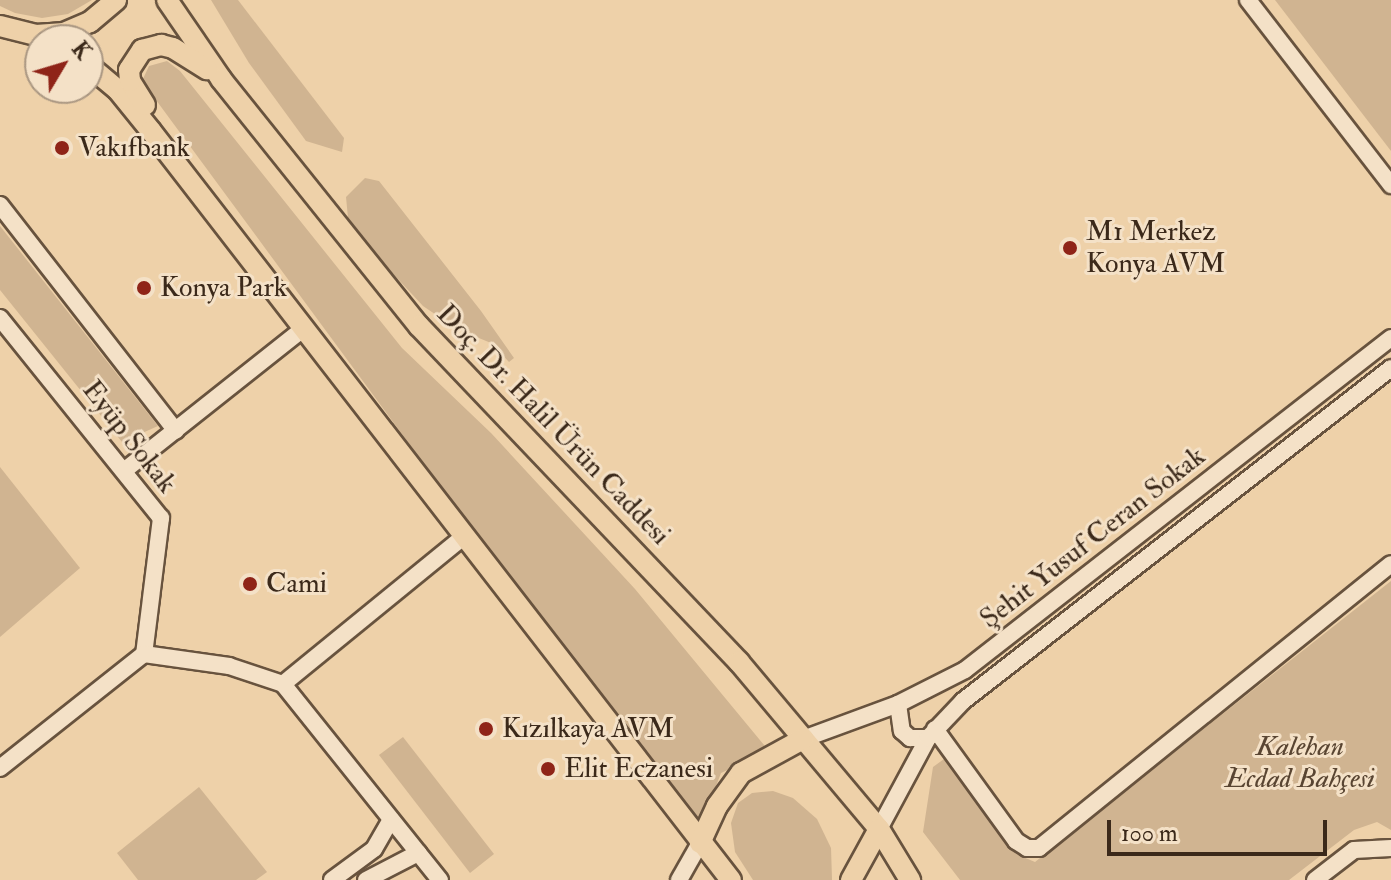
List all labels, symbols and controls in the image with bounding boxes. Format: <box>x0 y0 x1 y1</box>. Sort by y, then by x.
north arrow <box>24 24 104 104</box>
text: K <box>66 36 97 65</box>
place label: Vakıfbank <box>78 131 190 165</box>
marker: Vakıfbank <box>53 139 71 157</box>
place label: M1 Merkez Konya AVM <box>1086 215 1225 281</box>
marker: M1 Merkez Konya AVM <box>1061 239 1079 257</box>
place label: Konya Park <box>160 271 287 305</box>
marker: Konya Park <box>135 279 153 297</box>
street label: Doç. Dr. Halil Ürün Caddesi <box>429 298 677 552</box>
street label: Eyüp Sokak <box>75 374 183 500</box>
street label: Şehit Yusuf Ceran Sokak <box>974 440 1212 636</box>
place label: Cami <box>266 567 327 601</box>
marker: Cami <box>241 575 259 593</box>
place label: Kızılkaya AVM <box>502 712 674 746</box>
marker: Kızılkaya AVM <box>477 720 495 738</box>
park label: Kalehan Ecdad Bahçesi <box>1225 730 1375 796</box>
place label: Elit Eczanesi <box>564 752 713 786</box>
marker: Elit Eczanesi <box>539 760 557 778</box>
scale bar <box>1111 804 1331 854</box>
text: 100 m <box>1121 818 1178 849</box>

